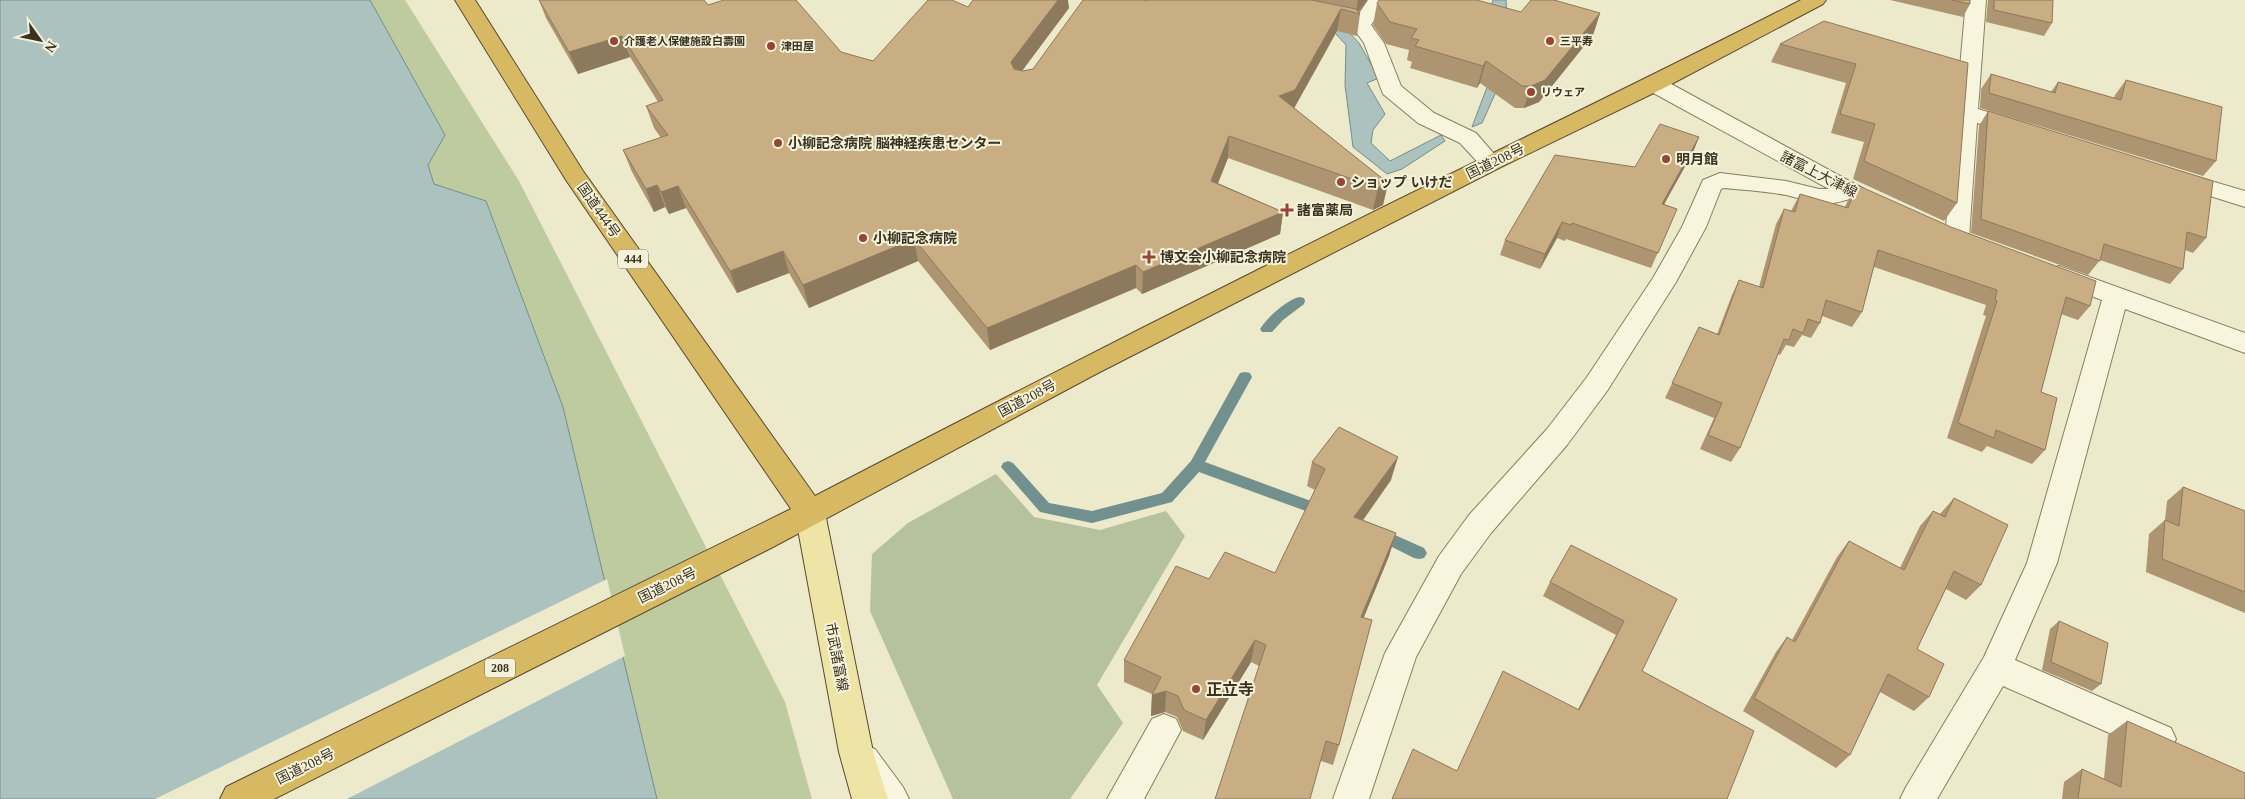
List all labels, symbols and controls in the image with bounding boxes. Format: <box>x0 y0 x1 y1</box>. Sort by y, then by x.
north arrow <box>15 15 65 65</box>
marker: 介護老人保健施設白壽園 <box>608 35 620 47</box>
place label: 介護老人保健施設白壽園 <box>624 35 745 47</box>
marker: 三平寿 <box>1544 35 1556 47</box>
place label: 三平寿 <box>1560 35 1593 47</box>
text: N <box>41 38 60 55</box>
marker: 津田屋 <box>765 40 777 52</box>
place label: 津田屋 <box>781 40 814 52</box>
marker: リウェア <box>1525 86 1537 98</box>
place label: リウェア <box>1541 86 1585 98</box>
place label: 小柳記念病院 脳神経疾患センター <box>788 135 1002 151</box>
marker: 小柳記念病院 脳神経疾患センター <box>772 137 784 149</box>
street label: 国道208号 <box>1464 141 1527 182</box>
street label: 諸富上大津線 <box>1778 149 1860 200</box>
place label: 明月館 <box>1676 152 1718 167</box>
marker: 明月館 <box>1660 153 1672 165</box>
place label: ショップ いけだ <box>1351 175 1453 190</box>
marker: ショップ いけだ <box>1335 176 1347 188</box>
street label: 国道444号 <box>574 180 623 240</box>
place label: 諸富薬局 <box>1297 203 1353 218</box>
marker: 諸富薬局 <box>1281 204 1293 216</box>
place label: 小柳記念病院 <box>873 231 957 246</box>
marker: 小柳記念病院 <box>857 232 869 244</box>
place label: 博文会小柳記念病院 <box>1160 249 1286 265</box>
road number: 444 <box>618 250 648 268</box>
marker: 博文会小柳記念病院 <box>1142 250 1156 264</box>
street label: 国道208号 <box>996 377 1059 420</box>
street label: 国道208号 <box>636 565 699 606</box>
street label: 市武諸富線 <box>822 621 851 693</box>
road number: 208 <box>485 658 515 678</box>
place label: 正立寺 <box>1206 681 1254 698</box>
marker: 正立寺 <box>1190 683 1202 695</box>
street label: 国道208号 <box>274 746 337 787</box>

